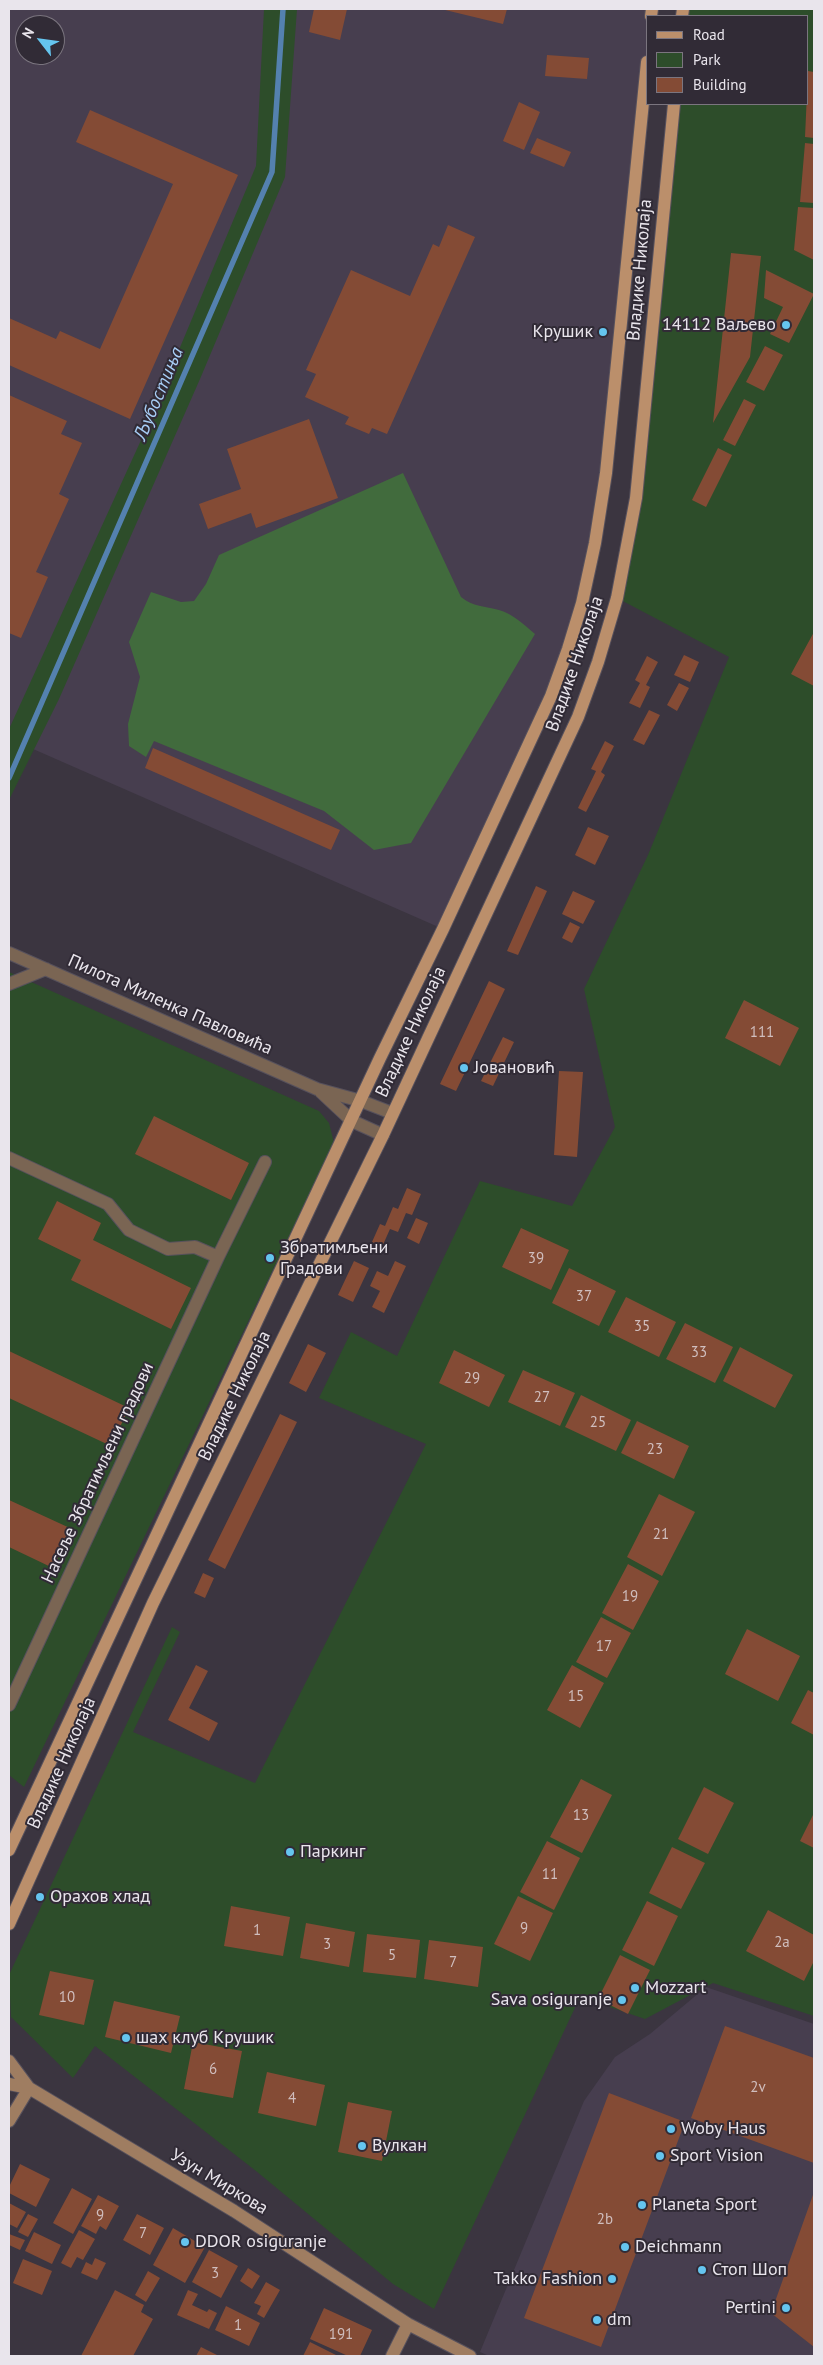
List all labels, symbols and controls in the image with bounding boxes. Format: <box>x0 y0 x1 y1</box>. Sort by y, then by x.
north arrow <box>15 15 65 65</box>
legend <box>646 15 808 105</box>
text: N <box>18 25 38 41</box>
text: Road <box>693 25 725 44</box>
text: Park <box>693 50 721 69</box>
text: Building <box>693 75 747 94</box>
street label: Владике Николаја <box>623 198 657 342</box>
place label: 14112 Ваљево <box>662 314 776 336</box>
marker: 14112 Ваљево <box>780 319 792 331</box>
place label: Крушик <box>532 321 593 343</box>
marker: Крушик <box>597 326 609 338</box>
water label: Љубостиња <box>129 344 189 444</box>
street label: Владике Николаја <box>542 593 608 735</box>
street label: Пилота Миленка Павловића <box>64 950 276 1060</box>
street label: Владике Николаја <box>371 963 451 1101</box>
house number: 111 <box>750 1024 774 1042</box>
place label: Јовановић <box>474 1057 555 1079</box>
marker: Јовановић <box>458 1062 470 1074</box>
place label: Збратимљени Градови <box>280 1237 388 1280</box>
house number: 39 <box>528 1250 544 1268</box>
marker: Збратимљени Градови <box>264 1252 276 1264</box>
house number: 37 <box>576 1288 592 1306</box>
house number: 35 <box>634 1318 650 1336</box>
street label: Владике Николаја <box>194 1327 276 1465</box>
house number: 33 <box>691 1344 707 1362</box>
street label: Насеље Збратимљени градови <box>37 1359 159 1587</box>
house number: 29 <box>464 1370 480 1388</box>
house number: 27 <box>534 1389 550 1407</box>
house number: 25 <box>590 1414 606 1432</box>
house number: 23 <box>647 1441 663 1459</box>
house number: 21 <box>653 1526 669 1544</box>
house number: 19 <box>622 1588 638 1606</box>
house number: 17 <box>596 1638 612 1656</box>
house number: 15 <box>568 1688 584 1706</box>
street label: Владике Николаја <box>23 1694 101 1832</box>
house number: 13 <box>573 1807 589 1825</box>
place label: Паркинг <box>300 1841 365 1863</box>
marker: Паркинг <box>284 1846 296 1858</box>
house number: 11 <box>542 1866 558 1884</box>
place label: Орахов хлад <box>50 1886 150 1908</box>
marker: Орахов хлад <box>34 1891 46 1903</box>
house number: 9 <box>520 1920 528 1938</box>
house number: 1 <box>253 1922 261 1940</box>
house number: 2a <box>774 1934 790 1952</box>
house number: 3 <box>323 1936 331 1954</box>
house number: 5 <box>388 1947 396 1965</box>
house number: 7 <box>449 1954 457 1972</box>
place label: Mozzart <box>645 1977 706 1999</box>
marker: Mozzart <box>629 1982 641 1994</box>
house number: 10 <box>59 1989 75 2007</box>
place label: Sava osiguranje <box>491 1989 612 2011</box>
marker: Sava osiguranje <box>616 1994 628 2006</box>
place label: шах клуб Крушик <box>136 2027 274 2049</box>
marker: шах клуб Крушик <box>120 2032 132 2044</box>
house number: 6 <box>209 2061 217 2079</box>
house number: 2v <box>750 2079 766 2097</box>
house number: 4 <box>288 2090 296 2108</box>
place label: Woby Haus <box>681 2118 766 2140</box>
marker: Woby Haus <box>665 2123 677 2135</box>
place label: Вулкан <box>372 2135 427 2157</box>
marker: Вулкан <box>356 2140 368 2152</box>
street label: Узун Миркова <box>166 2145 272 2219</box>
place label: Sport Vision <box>670 2145 763 2167</box>
marker: Sport Vision <box>654 2150 666 2162</box>
place label: Planeta Sport <box>652 2194 757 2216</box>
marker: Planeta Sport <box>636 2199 648 2211</box>
house number: 9 <box>96 2207 104 2225</box>
house number: 2b <box>597 2211 613 2229</box>
house number: 7 <box>139 2225 147 2243</box>
place label: DDOR osiguranje <box>195 2231 327 2253</box>
marker: DDOR osiguranje <box>179 2236 191 2248</box>
place label: Deichmann <box>635 2236 722 2258</box>
marker: Deichmann <box>619 2241 631 2253</box>
place label: Стоп Шоп <box>712 2259 787 2281</box>
marker: Стоп Шоп <box>696 2264 708 2276</box>
house number: 3 <box>211 2265 219 2283</box>
place label: Takko Fashion <box>494 2268 602 2290</box>
marker: Takko Fashion <box>606 2273 618 2285</box>
place label: Pertini <box>725 2297 776 2319</box>
marker: Pertini <box>780 2302 792 2314</box>
place label: dm <box>607 2309 631 2331</box>
marker: dm <box>591 2314 603 2326</box>
house number: 1 <box>234 2317 242 2335</box>
house number: 191 <box>329 2326 353 2344</box>

